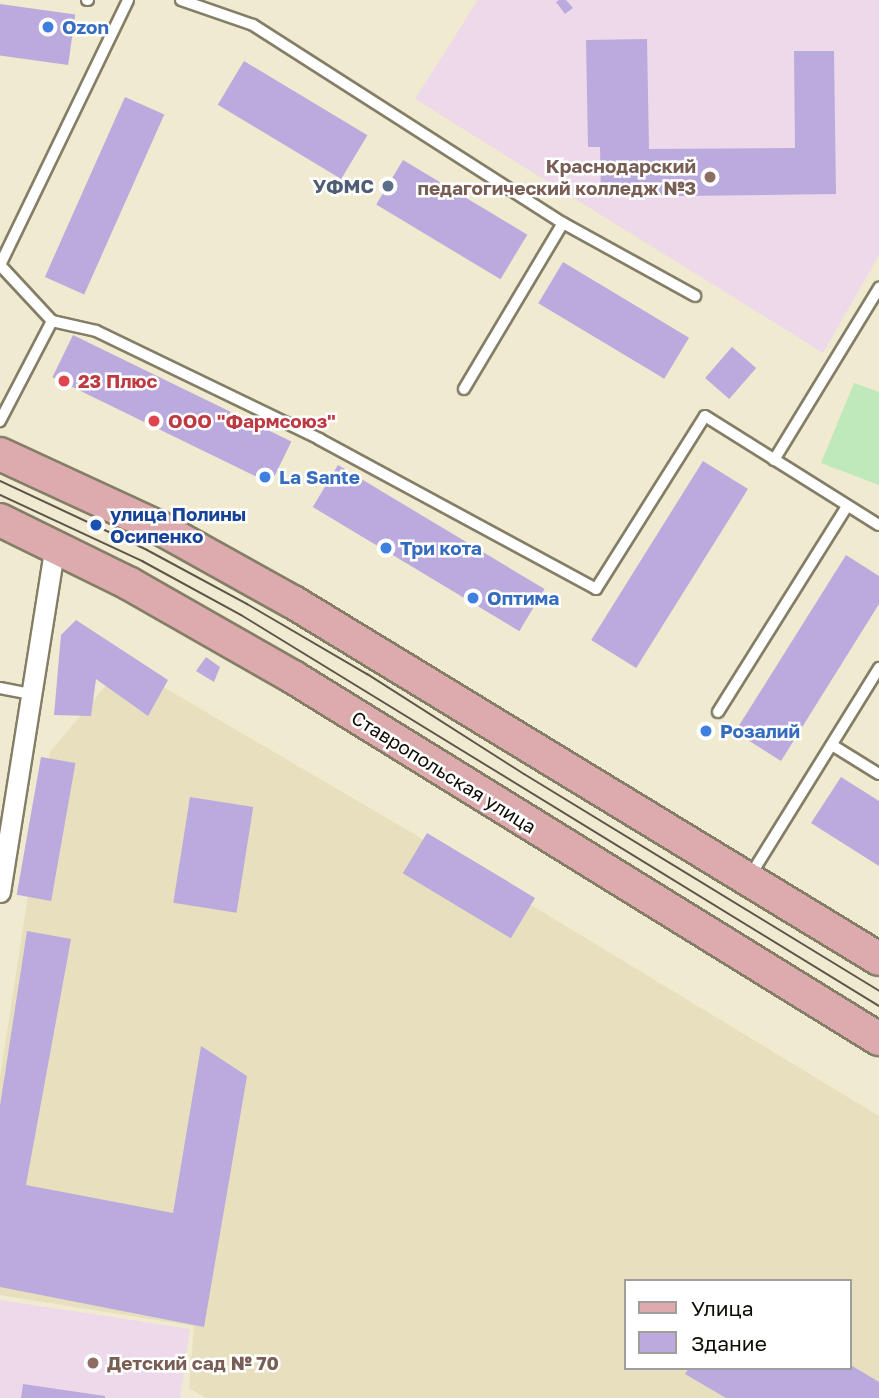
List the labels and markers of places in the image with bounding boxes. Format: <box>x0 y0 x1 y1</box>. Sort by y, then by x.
place label: Ozon <box>62 16 109 38</box>
marker: Ozon <box>40 19 56 35</box>
place label: Краснодарский педагогический колледж №3 <box>417 155 696 199</box>
marker: Краснодарский педагогический колледж №3 <box>702 169 718 185</box>
place label: УФМС <box>313 175 374 197</box>
marker: УФМС <box>380 178 396 194</box>
place label: 23 Плюс <box>78 370 157 392</box>
marker: 23 Плюс <box>56 373 72 389</box>
place label: ООО "Фармсоюз" <box>168 410 336 432</box>
marker: ООО "Фармсоюз" <box>146 413 162 429</box>
place label: La Sante <box>279 466 360 488</box>
marker: La Sante <box>257 469 273 485</box>
place label: улица Полины Осипенко <box>110 503 246 547</box>
marker: улица Полины Осипенко <box>88 517 104 533</box>
place label: Три кота <box>400 537 482 559</box>
marker: Три кота <box>378 540 394 556</box>
place label: Оптима <box>487 587 559 609</box>
marker: Оптима <box>465 590 481 606</box>
place label: Розалий <box>720 720 800 742</box>
marker: Розалий <box>698 723 714 739</box>
place label: Детский сад № 70 <box>107 1352 279 1374</box>
marker: Детский сад № 70 <box>85 1355 101 1371</box>

